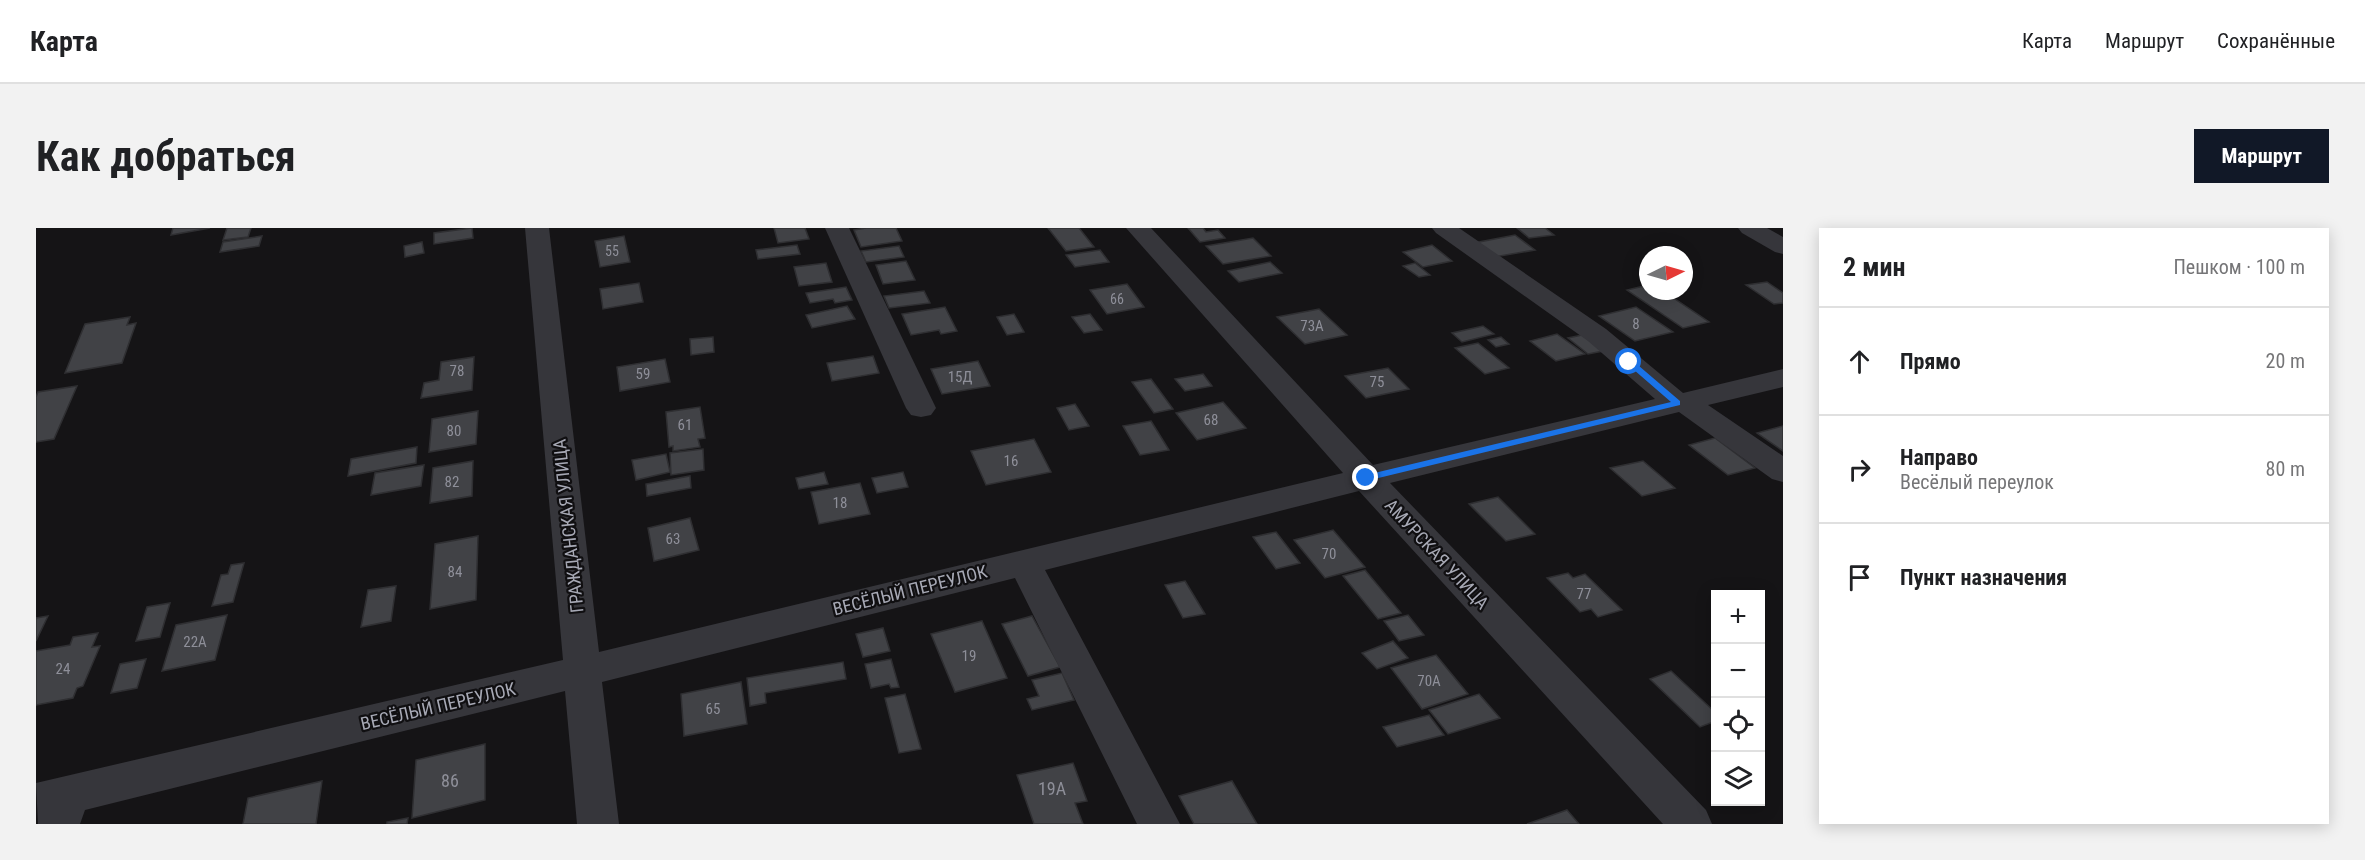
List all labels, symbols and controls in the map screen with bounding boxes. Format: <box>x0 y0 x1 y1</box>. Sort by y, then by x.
text: Карта <box>30 25 98 58</box>
text: Карта <box>2022 29 2072 53</box>
text: Маршрут <box>2105 29 2184 53</box>
text: Сохранённые <box>2217 29 2335 53</box>
button: Маршрут <box>2194 129 2329 183</box>
text: Как добраться <box>36 132 296 181</box>
house number: 55 <box>605 243 619 259</box>
north arrow <box>1639 246 1693 300</box>
text: 2 мин <box>1843 252 1905 282</box>
text: Пешком · 100 m <box>2173 255 2305 279</box>
house number: 66 <box>1110 291 1124 307</box>
house number: 8 <box>1632 315 1640 333</box>
house number: 73А <box>1300 317 1324 335</box>
icon: ahead <box>1843 345 1876 378</box>
route start <box>1615 348 1641 374</box>
text: Прямо <box>1900 349 1961 374</box>
text: 20 m <box>2266 349 2305 373</box>
house number: 78 <box>450 362 464 380</box>
house number: 59 <box>636 365 650 383</box>
house number: 15Д <box>948 368 972 386</box>
house number: 75 <box>1370 373 1384 391</box>
house number: 68 <box>1204 411 1218 429</box>
house number: 61 <box>678 416 692 434</box>
house number: 80 <box>447 422 461 440</box>
street label: ГРАЖДАНСКАЯ УЛИЦА <box>548 438 588 614</box>
text: Направо <box>1900 445 1978 470</box>
house number: 16 <box>1004 452 1018 470</box>
icon: right <box>1843 453 1876 486</box>
text: 80 m <box>2266 457 2305 481</box>
route end <box>1352 464 1378 490</box>
text: Весёлый переулок <box>1900 470 2054 494</box>
house number: 82 <box>445 473 459 491</box>
house number: 18 <box>833 494 847 512</box>
street label: АМУРСКАЯ УЛИЦА <box>1381 495 1494 614</box>
house number: 63 <box>666 530 680 548</box>
house number: 70 <box>1322 545 1336 563</box>
street label: ВЕСЁЛЫЙ ПЕРЕУЛОК <box>831 561 989 619</box>
icon: arrive <box>1843 561 1876 594</box>
house number: 84 <box>448 563 462 581</box>
text: Пункт назначения <box>1900 565 2067 590</box>
house number: 77 <box>1577 585 1591 603</box>
map controls <box>1711 590 1765 806</box>
button: + <box>1711 590 1765 644</box>
house number: 22А <box>183 633 207 651</box>
button: − <box>1711 644 1765 698</box>
house number: 19 <box>962 647 976 665</box>
house number: 24 <box>56 660 70 678</box>
house number: 70А <box>1417 672 1441 690</box>
street label: ВЕСЁЛЫЙ ПЕРЕУЛОК <box>359 678 517 734</box>
button: locate <box>1711 698 1765 752</box>
house number: 65 <box>706 700 720 718</box>
button: layers <box>1711 752 1765 806</box>
house number: 86 <box>441 770 459 791</box>
house number: 19А <box>1038 778 1067 799</box>

